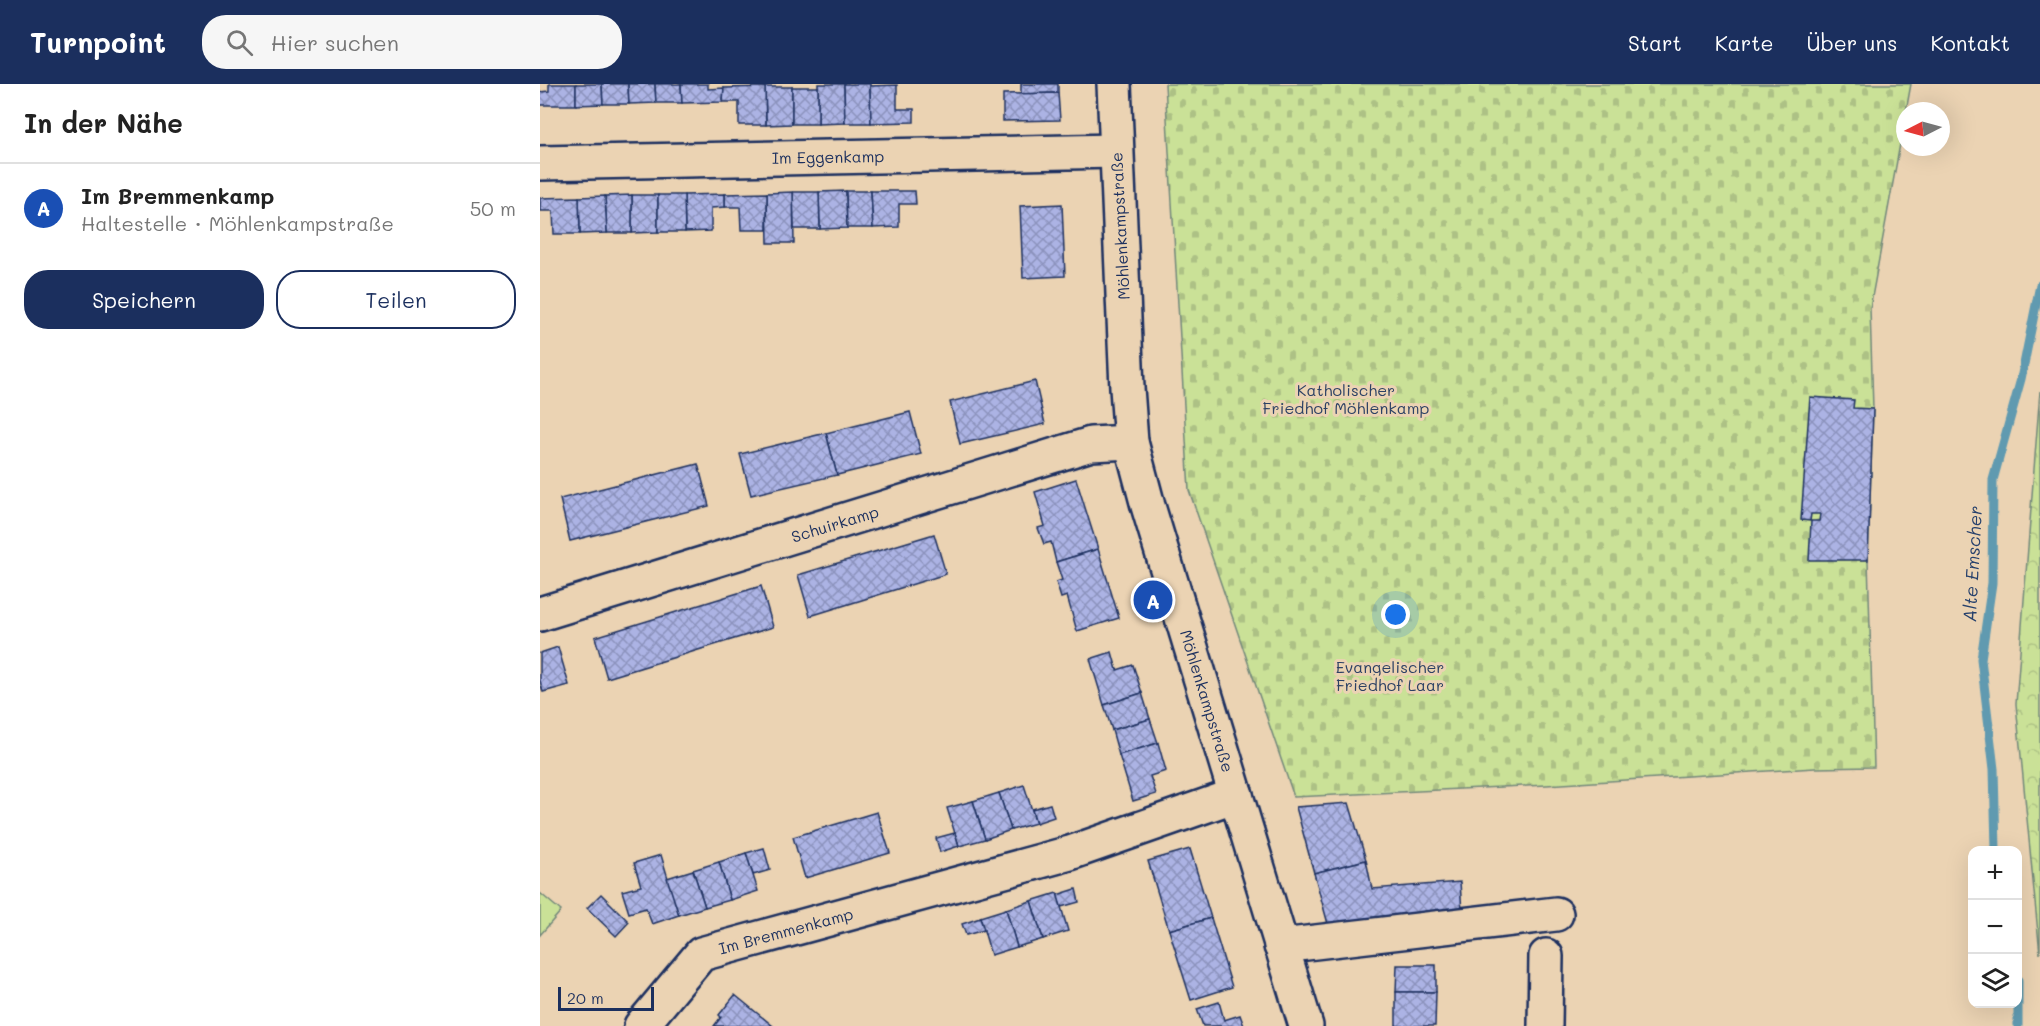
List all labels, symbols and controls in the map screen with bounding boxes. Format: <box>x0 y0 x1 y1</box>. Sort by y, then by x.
search box <box>202 15 622 69</box>
text: Turnpoint <box>30 24 166 60</box>
icon: search <box>223 26 256 59</box>
text: Hier suchen <box>271 28 399 57</box>
text: Start <box>1628 29 1682 56</box>
text: Karte <box>1715 29 1773 56</box>
text: Über uns <box>1806 29 1897 56</box>
text: Kontakt <box>1930 29 2010 56</box>
north arrow <box>1896 102 1950 156</box>
text: In der Nähe <box>24 106 183 140</box>
street label: Im Eggenkamp <box>772 145 885 168</box>
street label: Möhlenkampstraße <box>1105 152 1134 300</box>
text: Im Bremmenkamp <box>81 181 274 210</box>
text: A <box>37 195 50 221</box>
text: 50 m <box>470 195 516 221</box>
text: Haltestelle · Möhlenkampstraße <box>81 210 394 236</box>
button: Speichern <box>24 270 264 329</box>
button: Teilen <box>276 270 516 329</box>
park label: Katholischer Friedhof Möhlenkamp <box>1263 379 1430 418</box>
street label: Schuirkamp <box>789 500 881 547</box>
water label: Alte Emscher <box>1957 505 1987 623</box>
pin: A <box>1134 578 1172 622</box>
your location <box>1381 600 1410 629</box>
street label: Möhlenkampstraße <box>1176 627 1239 775</box>
park label: Evangelischer Friedhof Laar <box>1336 656 1444 695</box>
map controls <box>1968 846 2022 1008</box>
button: + <box>1968 846 2022 900</box>
button: − <box>1968 900 2022 954</box>
street label: Im Bremmenkamp <box>716 902 855 959</box>
button: layers <box>1968 954 2022 1008</box>
scale bar <box>558 984 654 1012</box>
text: 20 m <box>567 987 604 1008</box>

